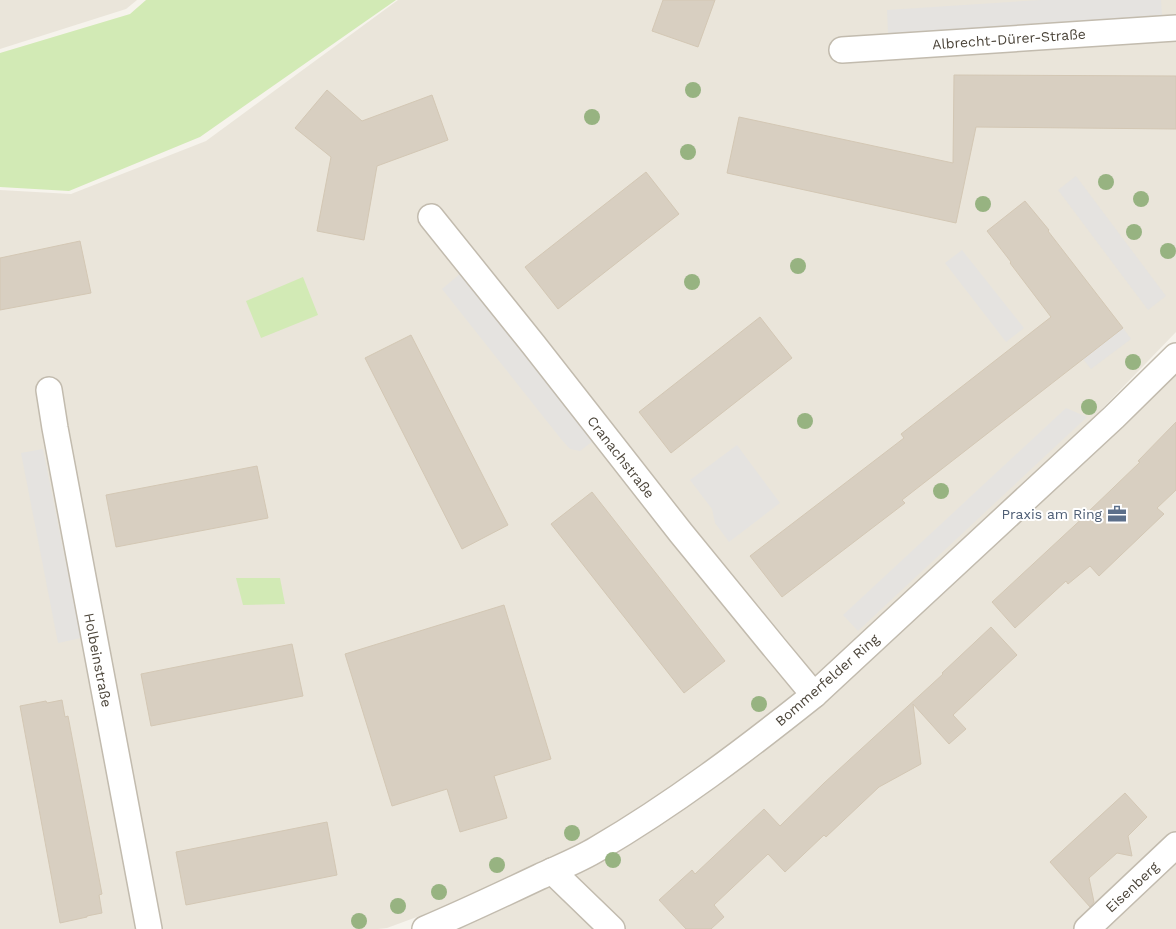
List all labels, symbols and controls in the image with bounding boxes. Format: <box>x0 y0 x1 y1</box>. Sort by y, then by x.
street label: Albrecht-Dürer-Straße <box>932 26 1086 52</box>
street label: Cranachstraße <box>584 413 658 501</box>
office icon: Praxis am Ring <box>1106 503 1128 525</box>
place label: Praxis am Ring <box>1002 506 1103 522</box>
street label: Holbeinstraße <box>81 612 115 708</box>
street label: Bommerfelder Ring <box>772 630 882 729</box>
street label: Eisenberg <box>1102 858 1162 916</box>

